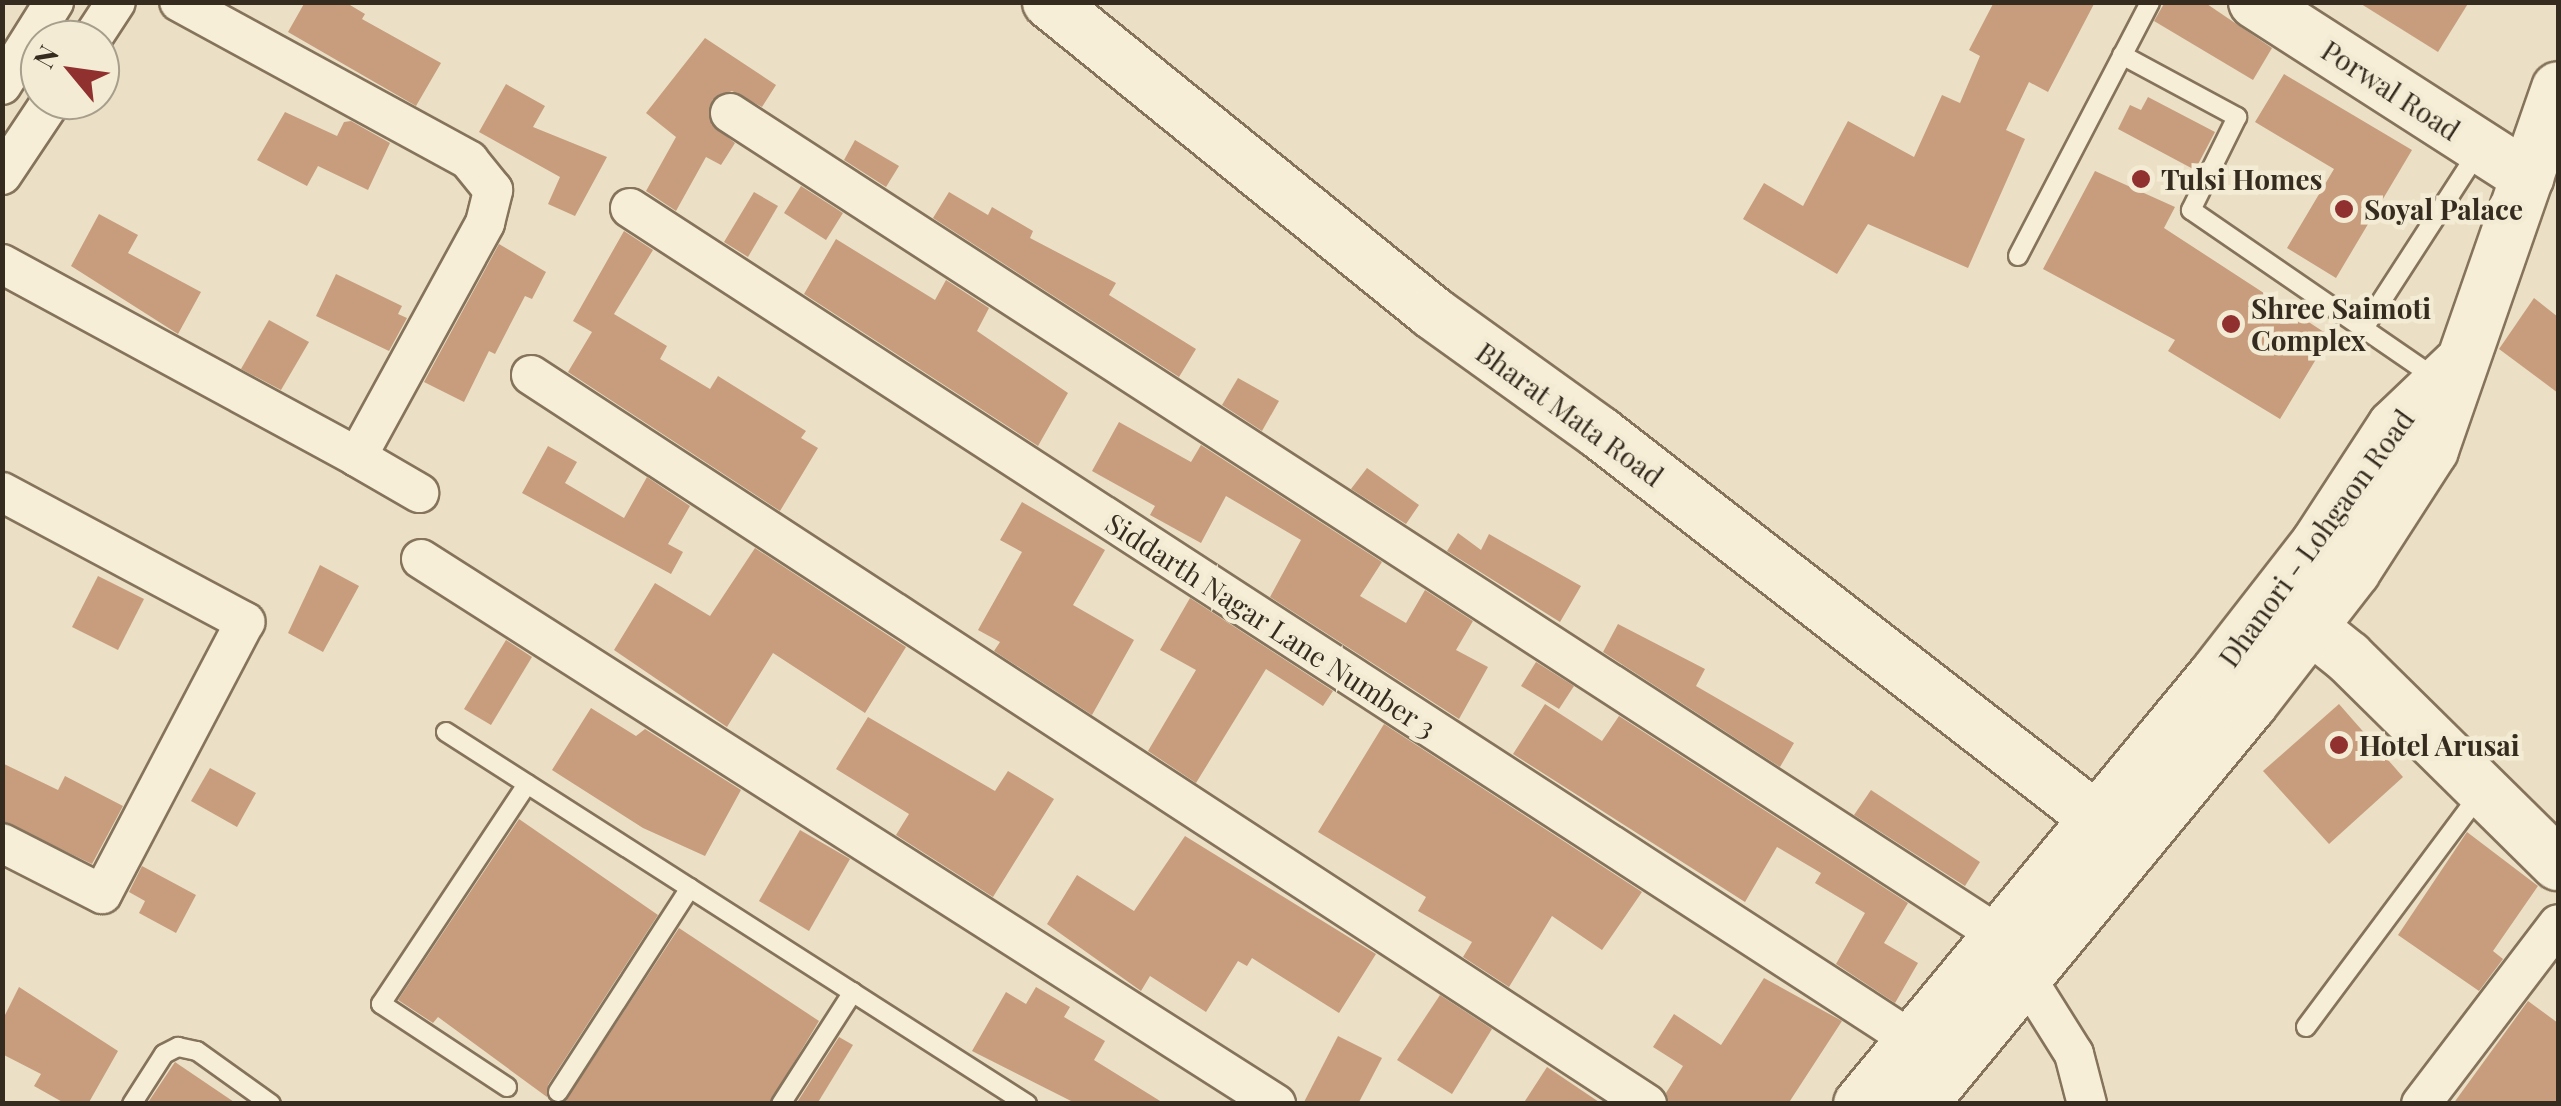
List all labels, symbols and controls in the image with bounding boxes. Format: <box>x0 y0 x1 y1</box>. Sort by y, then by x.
north arrow <box>20 20 120 120</box>
street label: Porwal Road <box>2316 33 2466 147</box>
text: N <box>24 38 66 74</box>
place label: Tulsi Homes <box>2161 162 2322 196</box>
marker: Tulsi Homes <box>2130 168 2152 190</box>
place label: Soyal Palace <box>2364 192 2523 226</box>
marker: Soyal Palace <box>2333 198 2355 220</box>
place label: Shree Saimoti Complex <box>2251 291 2431 357</box>
marker: Shree Saimoti Complex <box>2220 313 2242 335</box>
street label: Bharat Mata Road <box>1470 335 1670 493</box>
street label: Dhanori - Lohgaon Road <box>2211 403 2421 673</box>
street label: Siddarth Nagar Lane Number 3 <box>1099 505 1443 745</box>
place label: Hotel Arusai <box>2359 728 2521 762</box>
marker: Hotel Arusai <box>2328 734 2350 756</box>

